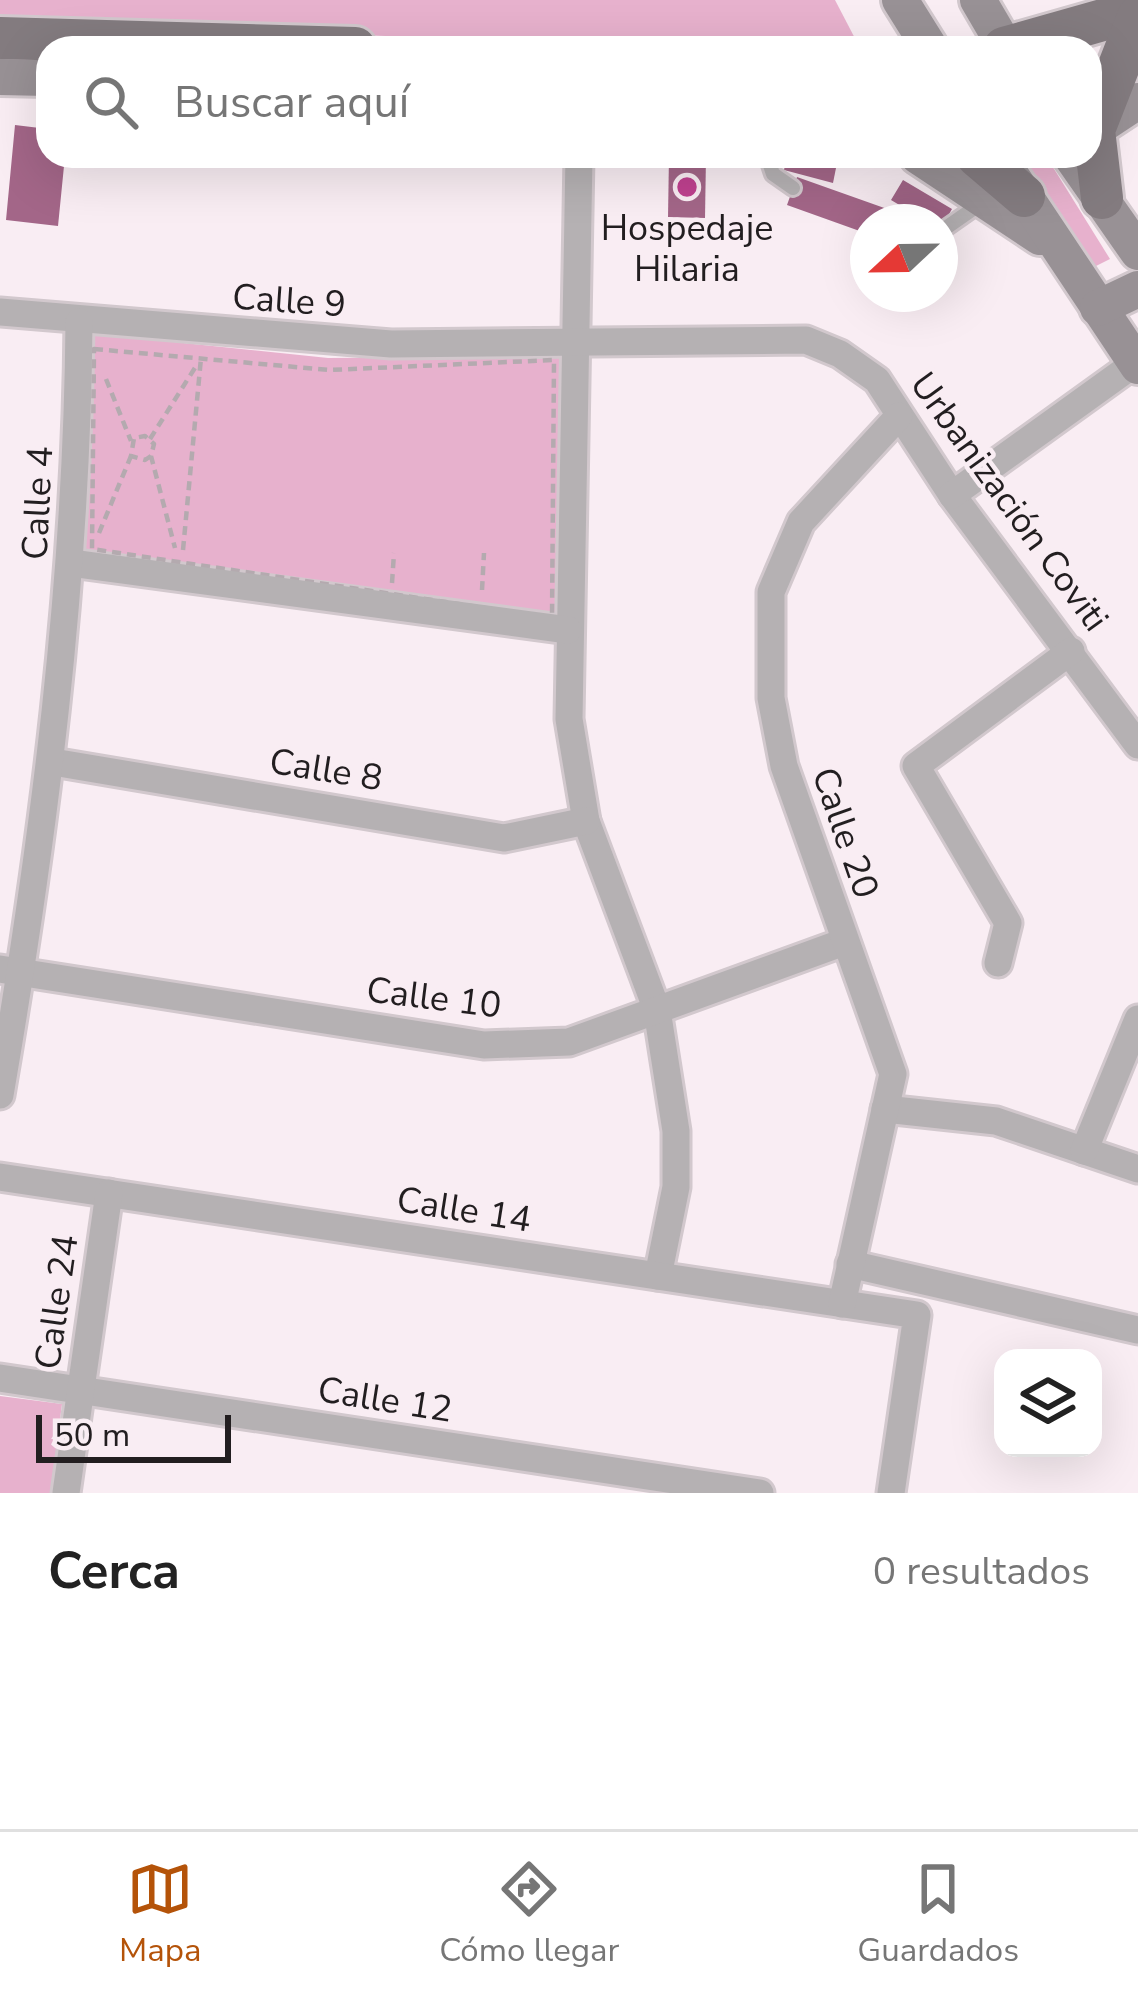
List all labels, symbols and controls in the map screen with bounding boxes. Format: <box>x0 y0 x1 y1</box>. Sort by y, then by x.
search box <box>36 36 1102 168</box>
icon: search <box>78 69 144 135</box>
text: Buscar aquí <box>174 72 409 133</box>
marker: Hospedaje Hilaria <box>674 174 700 200</box>
place label: Hospedaje Hilaria <box>601 204 773 294</box>
north arrow <box>850 204 958 312</box>
street label: Calle 9 <box>230 273 348 329</box>
street label: Urbanización Coviti <box>898 363 1120 641</box>
street label: Calle 4 <box>11 445 65 561</box>
street label: Calle 8 <box>266 737 386 803</box>
street label: Calle 20 <box>800 761 890 905</box>
street label: Calle 10 <box>364 965 504 1031</box>
street label: Calle 14 <box>393 1175 535 1245</box>
street label: Calle 24 <box>23 1232 91 1372</box>
map controls <box>994 1349 1102 1457</box>
button: layers <box>994 1349 1102 1457</box>
street label: Calle 12 <box>314 1365 456 1435</box>
scale bar <box>36 1409 231 1462</box>
text: 50 m <box>54 1413 130 1458</box>
text: Cerca <box>48 1536 180 1606</box>
text: 0 resultados <box>873 1545 1090 1598</box>
tab: Mapa <box>119 1856 201 1973</box>
tab: Cómo llegar <box>439 1856 619 1973</box>
tab: Guardados <box>857 1856 1019 1973</box>

